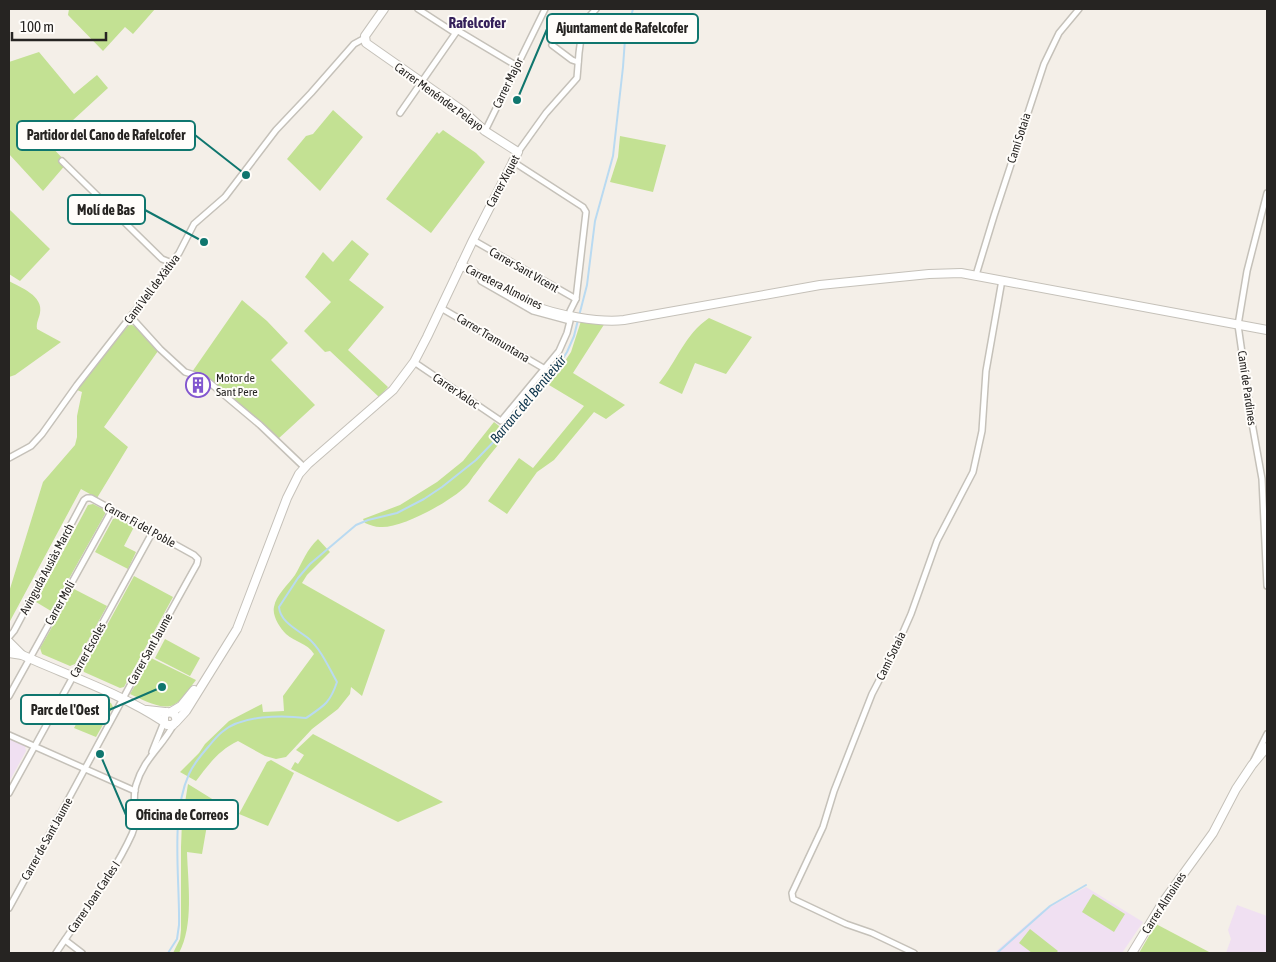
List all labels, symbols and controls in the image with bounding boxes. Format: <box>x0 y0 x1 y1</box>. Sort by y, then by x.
scale bar <box>12 10 106 42</box>
district label: Rafelcofer <box>448 14 506 31</box>
callout: Ajuntament de Rafelcofer <box>547 14 698 43</box>
text: 100 m <box>20 18 54 35</box>
text: Ajuntament de Rafelcofer <box>555 20 689 36</box>
street label: Carrer Major <box>490 55 526 110</box>
street label: Carrer Menéndez Pelayo <box>392 60 487 134</box>
street label: Camí Sotaia <box>1004 111 1034 165</box>
callout: Partidor del Cano de Rafelcofer <box>17 121 195 150</box>
text: Partidor del Cano de Rafelcofer <box>27 127 186 143</box>
street label: Carrer Xiquet <box>483 152 523 210</box>
callout: Molí de Bas <box>68 195 145 224</box>
text: Molí de Bas <box>77 202 135 218</box>
street label: Carrer Sant Vicent <box>487 244 562 296</box>
street label: Camí Vell de Xàtiva <box>121 251 183 327</box>
street label: Carretera Almoines <box>463 262 545 312</box>
street label: Carrer Tramuntana <box>454 311 532 365</box>
street label: Camí de Pardines <box>1235 350 1259 426</box>
water label: Barranc del Beniteixir <box>487 351 570 446</box>
street label: Carrer Xaloc <box>430 370 482 412</box>
place label: Motor de Sant Pere <box>216 371 258 399</box>
building icon: Motor de Sant Pere <box>185 372 211 398</box>
street label: Carrer Fi del Poble <box>102 500 178 550</box>
street label: Avinguda Ausiàs March <box>17 521 77 617</box>
street label: Carrer Molí <box>42 578 78 628</box>
street label: Carrer Sant Jaume <box>125 611 175 687</box>
street label: Carrer Escoles <box>67 620 109 680</box>
street label: Camí Sotaia <box>873 630 909 682</box>
callout: Parc de l'Oest <box>21 695 109 724</box>
text: Parc de l'Oest <box>31 702 99 718</box>
street label: Carrer de Sant Jaume <box>18 795 76 883</box>
callout: Oficina de Correos <box>126 800 238 829</box>
text: Oficina de Correos <box>136 807 228 823</box>
street label: Carrer Joan Carles I <box>65 859 123 935</box>
street label: Carrer Almoines <box>1139 870 1189 936</box>

